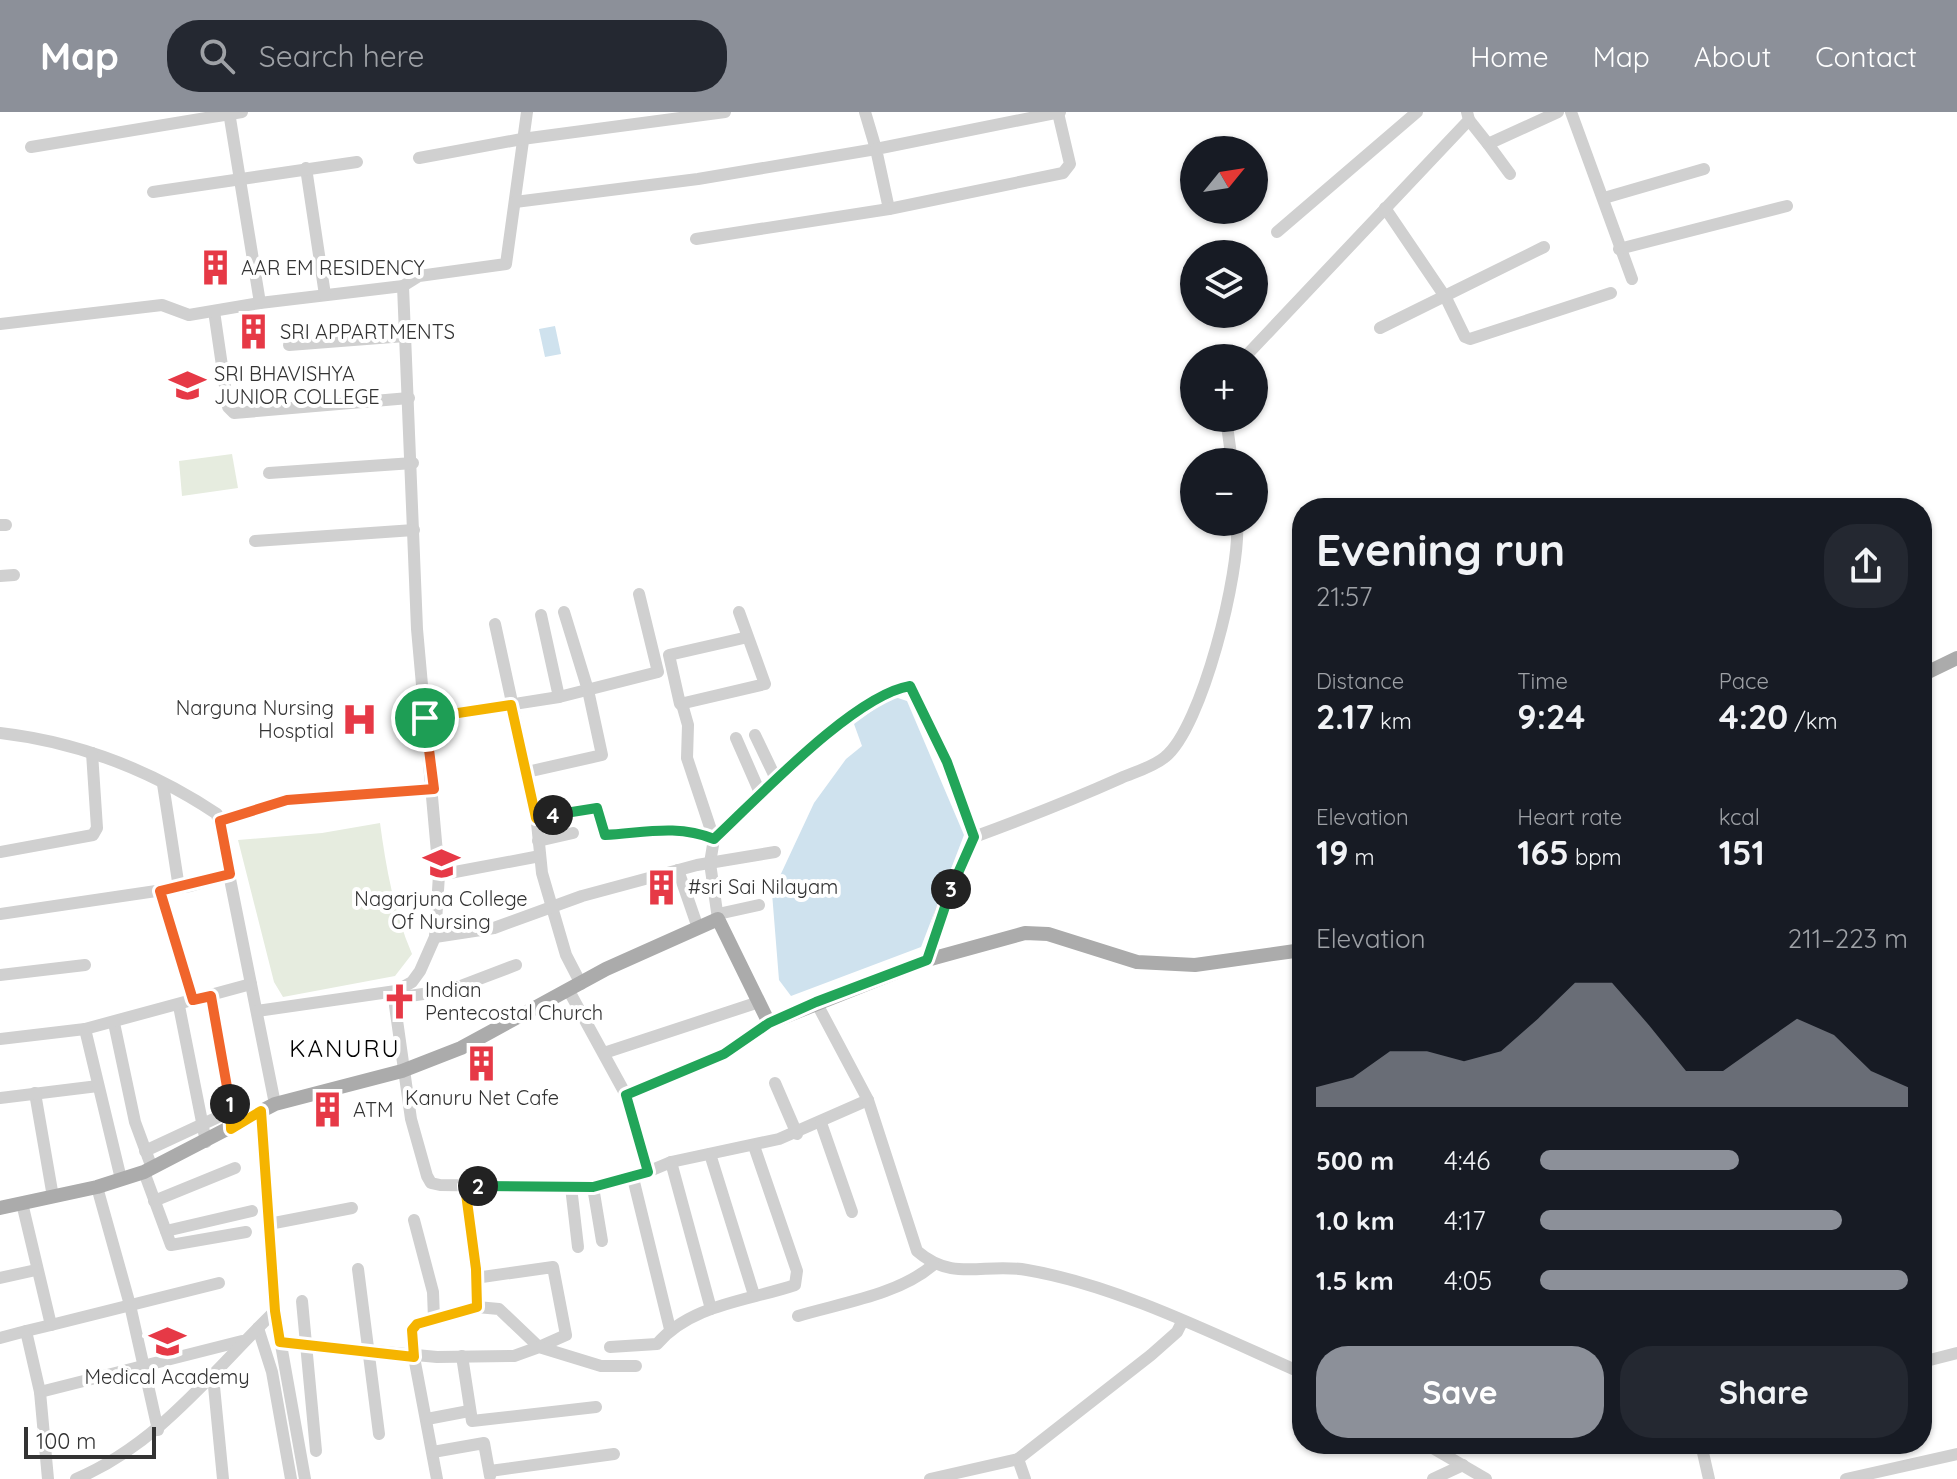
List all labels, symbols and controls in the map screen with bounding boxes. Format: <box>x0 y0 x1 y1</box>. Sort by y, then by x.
search box <box>167 20 727 92</box>
text: Map <box>40 32 119 80</box>
icon: search <box>195 34 239 78</box>
text: Search here <box>259 37 424 75</box>
text: Home <box>1470 39 1549 74</box>
text: Map <box>1593 39 1650 74</box>
text: About <box>1694 39 1771 74</box>
text: Contact <box>1815 39 1917 74</box>
north arrow <box>1180 136 1268 224</box>
map controls <box>1180 136 1268 536</box>
button: layers <box>1180 240 1268 328</box>
building icon: AAR EM RESIDENCY <box>196 249 234 287</box>
place label: AAR EM RESIDENCY <box>241 255 425 280</box>
building icon: SRI APPARTMENTS <box>235 313 273 351</box>
place label: SRI APPARTMENTS <box>280 319 455 344</box>
button: + <box>1180 344 1268 432</box>
place label: SRI BHAVISHYA JUNIOR COLLEGE <box>214 361 380 409</box>
school or university icon: SRI BHAVISHYA JUNIOR COLLEGE <box>169 367 207 405</box>
button: − <box>1180 448 1268 536</box>
text: Evening run <box>1316 522 1565 577</box>
button: share <box>1824 524 1908 608</box>
text: 21:57 <box>1316 580 1372 613</box>
text: Distance <box>1316 667 1404 695</box>
text: Time <box>1517 667 1568 695</box>
text: Pace <box>1719 667 1769 695</box>
pin <box>391 684 459 752</box>
place label: Narguna Nursing Hosptial <box>176 695 334 743</box>
text: 2.17 <box>1316 695 1374 738</box>
text: 9:24 <box>1517 695 1585 738</box>
text: 4:20 <box>1719 695 1788 738</box>
icon: arrive <box>403 696 447 740</box>
hospital icon: Narguna Nursing Hosptial <box>341 700 379 738</box>
text: km <box>1374 707 1412 735</box>
text: /km <box>1788 707 1837 735</box>
pin: 4 <box>533 795 573 835</box>
text: 4 <box>547 801 559 829</box>
text: Elevation <box>1316 803 1409 831</box>
text: Heart rate <box>1517 803 1622 831</box>
text: kcal <box>1719 803 1760 831</box>
text: 19 <box>1316 831 1349 874</box>
text: 165 <box>1517 831 1569 874</box>
text: 151 <box>1719 831 1765 874</box>
text: m <box>1349 843 1375 871</box>
text: bpm <box>1569 843 1622 871</box>
school or university icon: Nagarjuna College Of Nursing <box>422 845 460 883</box>
building icon: #sri Sai Nilayam <box>643 868 681 906</box>
pin: 3 <box>931 869 971 909</box>
place label: #sri Sai Nilayam <box>688 874 838 899</box>
text: 3 <box>945 875 957 903</box>
place label: Nagarjuna College Of Nursing <box>354 886 528 934</box>
text: Elevation <box>1316 922 1426 955</box>
text: 211–223 m <box>1788 922 1908 955</box>
place label: Indian Pentecostal Church <box>425 977 603 1025</box>
church icon: Indian Pentecostal Church <box>380 983 418 1021</box>
district label: KANURU <box>289 1033 401 1063</box>
building icon: Kanuru Net Cafe <box>463 1044 501 1082</box>
pin: 1 <box>210 1084 250 1124</box>
place label: Kanuru Net Cafe <box>405 1085 559 1110</box>
text: 1 <box>226 1090 234 1118</box>
building icon: ATM <box>308 1091 346 1129</box>
place label: ATM <box>353 1097 394 1122</box>
text: 500 m <box>1316 1144 1394 1177</box>
text: 4:46 <box>1444 1144 1490 1177</box>
pin: 2 <box>458 1166 498 1206</box>
text: 2 <box>472 1172 484 1200</box>
text: 1.0 km <box>1316 1204 1395 1237</box>
text: 4:17 <box>1444 1204 1486 1237</box>
text: 1.5 km <box>1316 1264 1394 1297</box>
text: 4:05 <box>1444 1264 1492 1297</box>
school or university icon: Medical Academy <box>148 1323 186 1361</box>
button: Save <box>1316 1346 1604 1438</box>
button: Share <box>1620 1346 1908 1438</box>
place label: Medical Academy <box>84 1364 250 1389</box>
scale bar <box>24 1423 156 1459</box>
text: 100 m <box>36 1427 96 1455</box>

